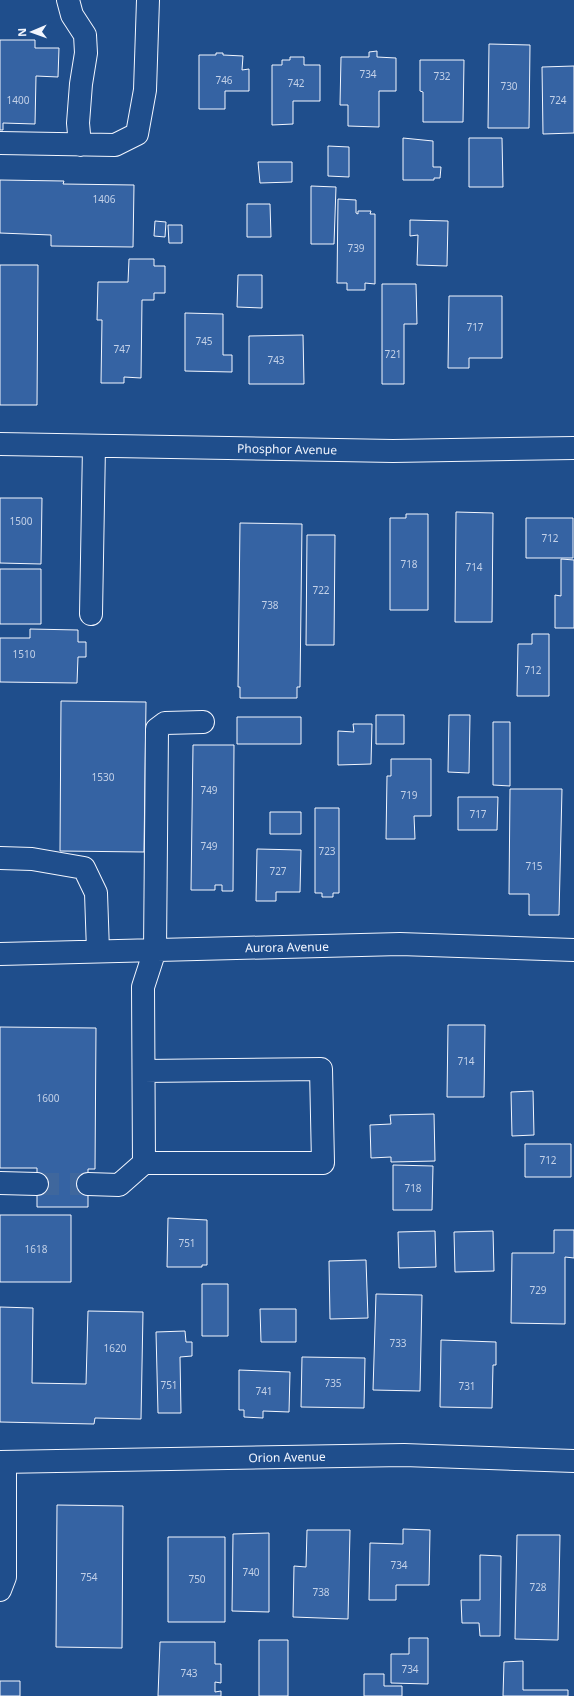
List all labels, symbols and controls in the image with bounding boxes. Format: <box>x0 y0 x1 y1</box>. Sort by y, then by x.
north arrow <box>12 12 52 52</box>
text: N <box>14 28 29 37</box>
house number: 734 <box>359 67 377 81</box>
house number: 732 <box>433 69 451 83</box>
house number: 746 <box>215 73 233 87</box>
house number: 742 <box>287 76 305 90</box>
house number: 730 <box>500 79 518 93</box>
house number: 1400 <box>7 93 30 107</box>
house number: 724 <box>549 93 567 107</box>
house number: 1406 <box>93 192 116 206</box>
house number: 739 <box>347 241 365 255</box>
house number: 717 <box>466 320 484 334</box>
house number: 745 <box>195 334 213 348</box>
house number: 747 <box>113 342 131 356</box>
house number: 721 <box>384 347 402 361</box>
house number: 743 <box>267 353 285 367</box>
street label: Phosphor Avenue <box>237 440 337 458</box>
house number: 1500 <box>10 514 33 528</box>
house number: 712 <box>541 531 559 545</box>
house number: 718 <box>400 557 418 571</box>
house number: 714 <box>465 560 483 574</box>
house number: 722 <box>312 583 330 597</box>
house number: 738 <box>261 598 279 612</box>
house number: 1510 <box>13 647 36 661</box>
house number: 712 <box>524 663 542 677</box>
house number: 1530 <box>92 770 115 784</box>
house number: 749 <box>200 783 218 797</box>
house number: 719 <box>400 788 418 802</box>
house number: 717 <box>469 807 487 821</box>
house number: 749 <box>200 839 218 853</box>
house number: 723 <box>318 844 336 858</box>
house number: 715 <box>525 859 543 873</box>
house number: 727 <box>269 864 287 878</box>
street label: Aurora Avenue <box>245 938 329 956</box>
house number: 714 <box>457 1054 475 1068</box>
house number: 1600 <box>37 1091 60 1105</box>
house number: 712 <box>539 1153 557 1167</box>
house number: 718 <box>404 1181 422 1195</box>
house number: 751 <box>178 1236 196 1250</box>
house number: 1618 <box>25 1242 48 1256</box>
house number: 729 <box>529 1283 547 1297</box>
house number: 733 <box>389 1336 407 1350</box>
house number: 1620 <box>104 1341 127 1355</box>
house number: 735 <box>324 1376 342 1390</box>
house number: 751 <box>160 1378 178 1392</box>
house number: 731 <box>458 1379 476 1393</box>
house number: 741 <box>255 1384 273 1398</box>
street label: Orion Avenue <box>248 1448 326 1466</box>
house number: 734 <box>390 1558 408 1572</box>
house number: 740 <box>242 1565 260 1579</box>
house number: 754 <box>80 1570 98 1584</box>
house number: 750 <box>188 1572 206 1586</box>
house number: 728 <box>529 1580 547 1594</box>
house number: 738 <box>312 1585 330 1599</box>
house number: 734 <box>401 1662 419 1676</box>
house number: 743 <box>180 1666 198 1680</box>

